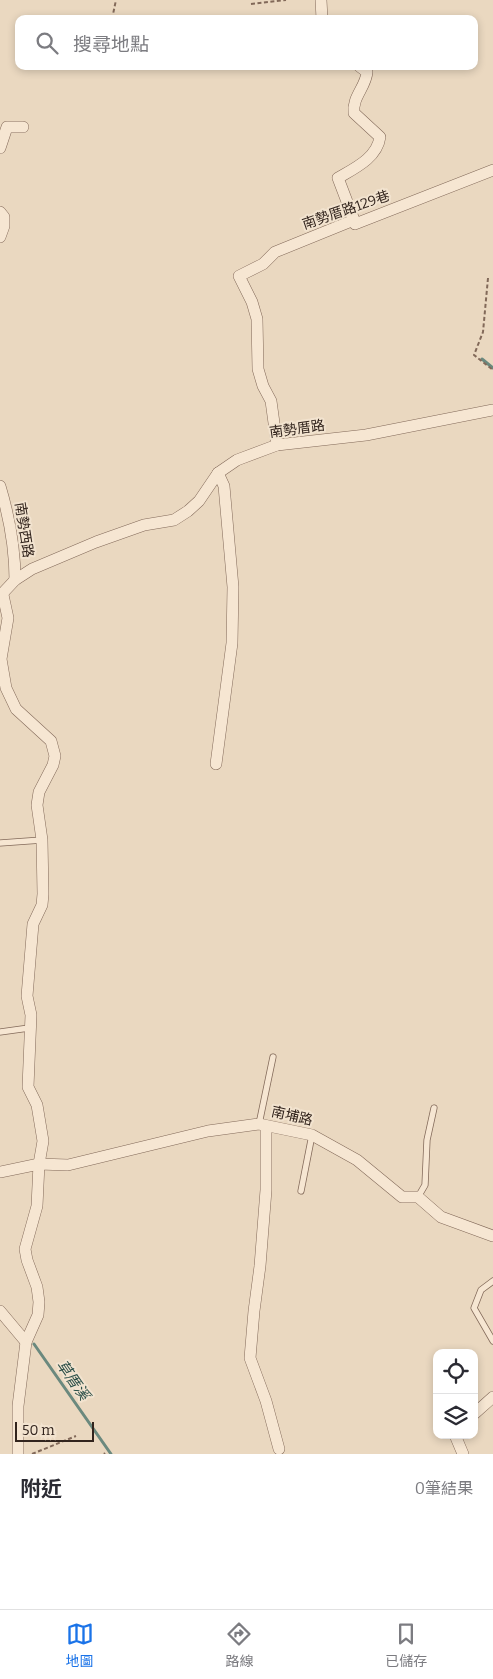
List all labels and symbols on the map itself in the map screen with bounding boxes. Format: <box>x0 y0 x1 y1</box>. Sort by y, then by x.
street label: 南勢厝路129巷 <box>300 187 392 233</box>
street label: 南勢厝路 <box>268 417 326 441</box>
street label: 南勢西路 <box>11 501 37 559</box>
street label: 南埔路 <box>270 1103 314 1129</box>
water label: 草厝溪 <box>53 1356 94 1405</box>
scale bar <box>15 1419 94 1442</box>

